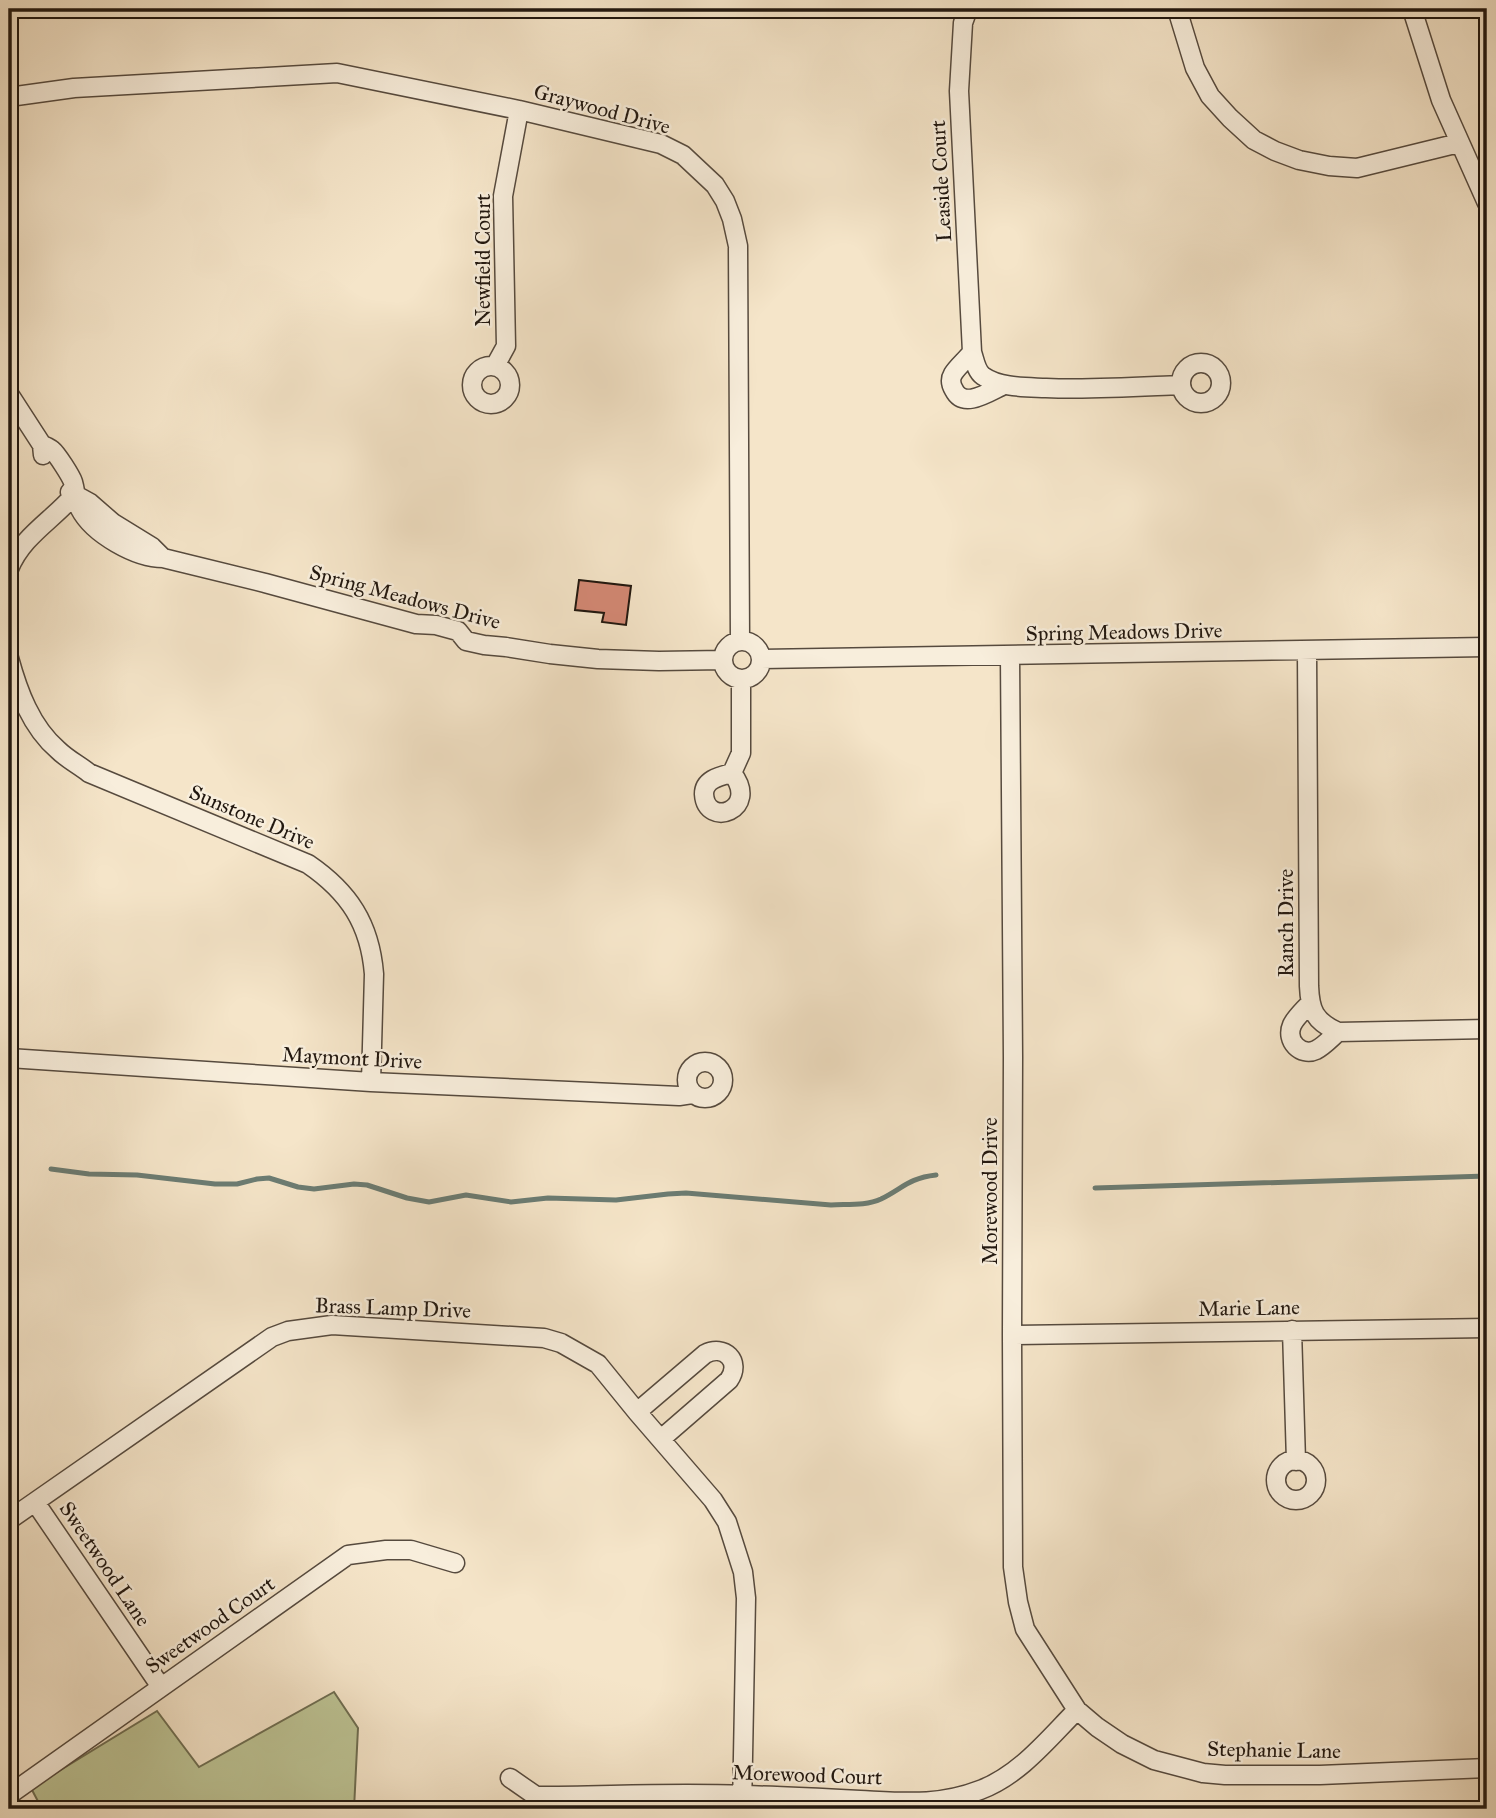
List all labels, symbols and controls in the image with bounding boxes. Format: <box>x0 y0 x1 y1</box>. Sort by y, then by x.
street label: Graywood Drive <box>531 78 673 140</box>
street label: Leaside Court <box>925 119 957 243</box>
street label: Newfield Court <box>470 193 496 327</box>
street label: Spring Meadows Drive <box>307 559 504 635</box>
street label: Spring Meadows Drive <box>1025 617 1223 647</box>
street label: Sunstone Drive <box>185 779 319 855</box>
street label: Ranch Drive <box>1273 868 1299 977</box>
street label: Maymont Drive <box>281 1041 423 1075</box>
street label: Morewood Drive <box>977 1117 1003 1265</box>
street label: Brass Lamp Drive <box>315 1292 472 1324</box>
street label: Marie Lane <box>1198 1294 1300 1322</box>
street label: Sweetwood Lane <box>54 1497 156 1632</box>
street label: Sweetwood Court <box>140 1570 280 1679</box>
street label: Stephanie Lane <box>1207 1736 1341 1764</box>
street label: Morewood Court <box>731 1759 883 1791</box>

